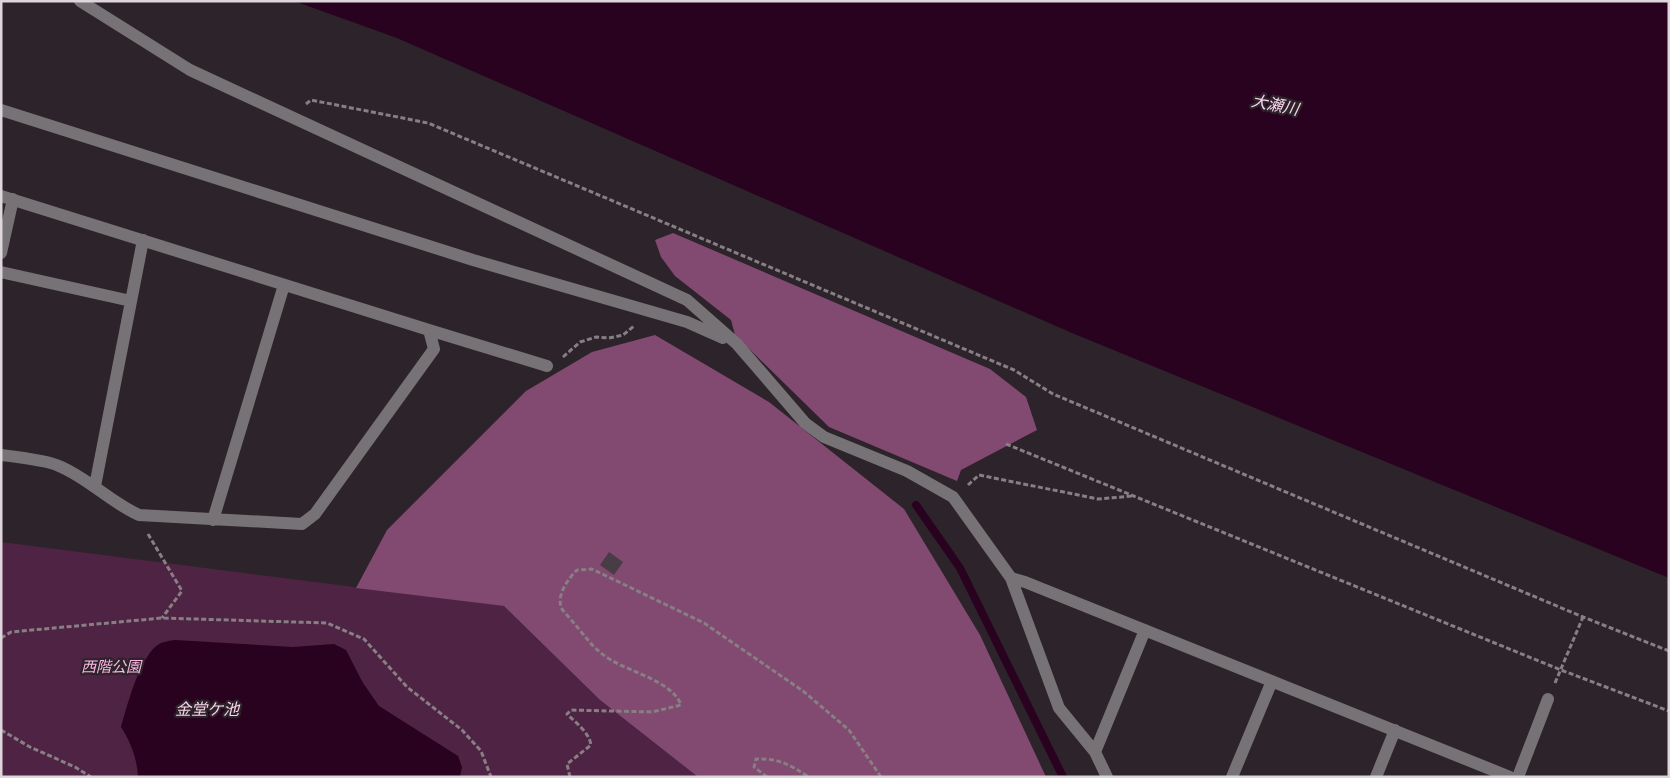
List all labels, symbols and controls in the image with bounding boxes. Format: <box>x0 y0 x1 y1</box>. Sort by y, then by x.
water label: 大瀬川 <box>1250 91 1302 119</box>
park label: 西階公園 <box>81 658 143 676</box>
water label: 金堂ケ池 <box>175 700 241 719</box>

